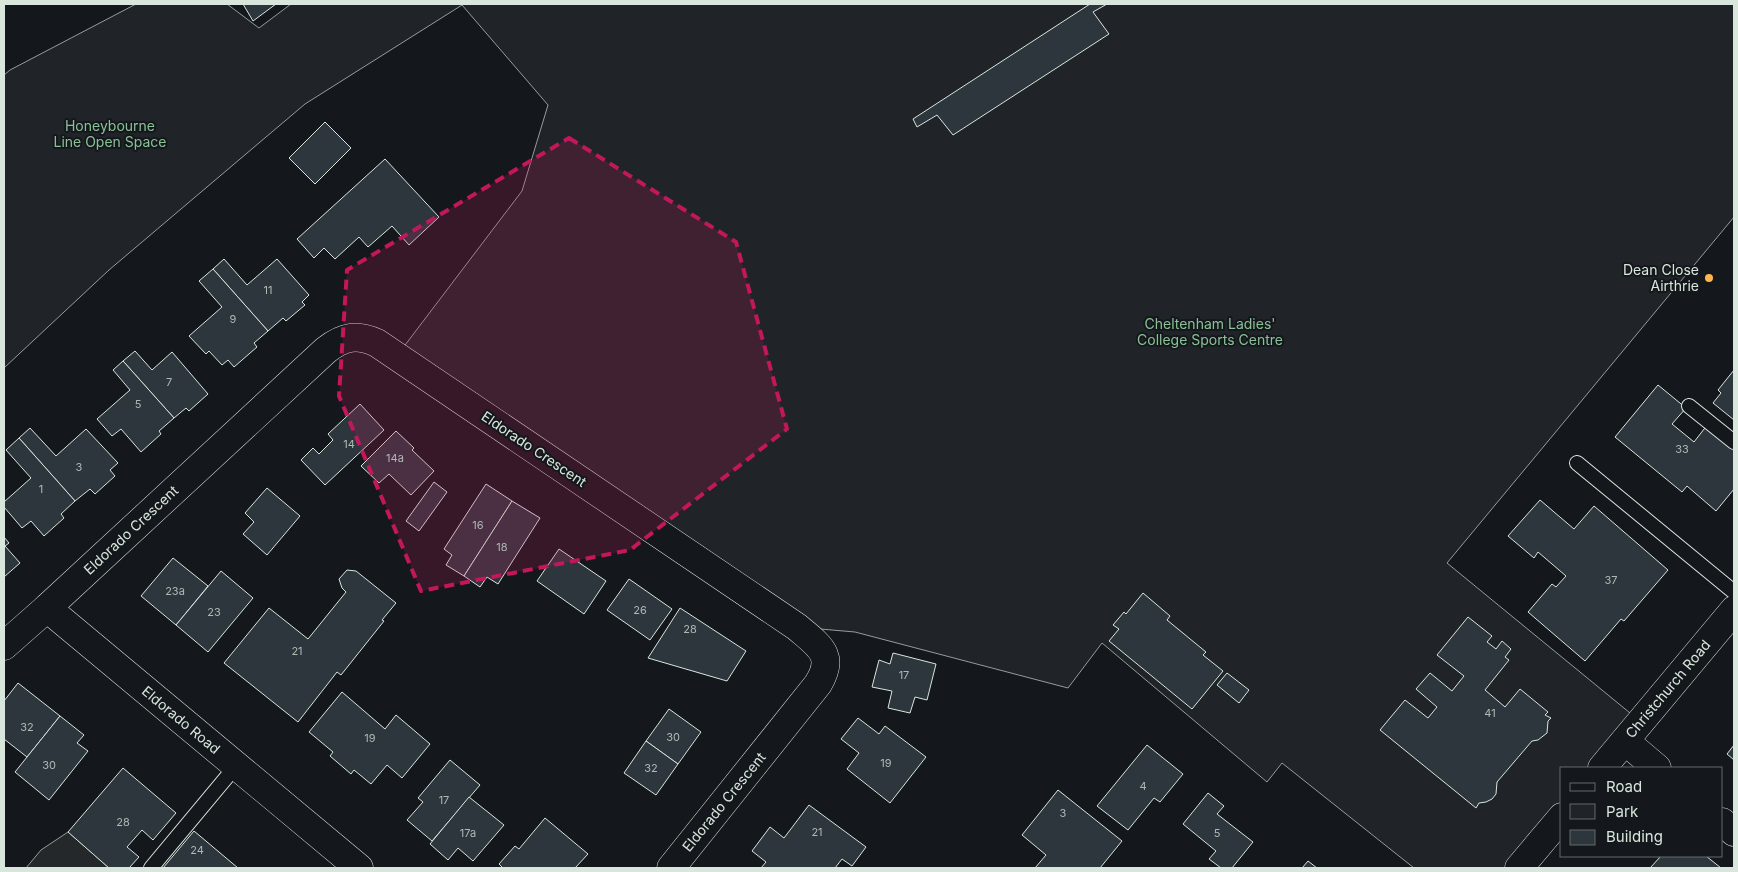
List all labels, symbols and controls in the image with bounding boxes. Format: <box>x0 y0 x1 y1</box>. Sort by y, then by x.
park label: Honeybourne Line Open Space <box>53 117 167 150</box>
place label: Dean Close Airthrie <box>1623 261 1699 294</box>
marker: Dean Close Airthrie <box>1703 272 1715 284</box>
house number: 11 <box>264 283 272 297</box>
house number: 9 <box>230 312 237 326</box>
park label: Cheltenham Ladies' College Sports Centre <box>1137 315 1283 348</box>
house number: 7 <box>166 375 172 389</box>
house number: 5 <box>135 397 142 411</box>
street label: Eldorado Crescent <box>479 407 590 490</box>
house number: 14 <box>343 437 355 451</box>
house number: 33 <box>1675 442 1689 456</box>
house number: 14a <box>386 451 404 465</box>
house number: 3 <box>76 460 83 474</box>
street label: Eldorado Crescent <box>80 481 182 578</box>
house number: 1 <box>39 482 43 496</box>
house number: 16 <box>472 518 484 532</box>
house number: 18 <box>496 540 508 554</box>
house number: 37 <box>1604 573 1618 587</box>
house number: 23a <box>165 584 185 598</box>
house number: 26 <box>633 603 647 617</box>
house number: 23 <box>207 605 221 619</box>
house number: 28 <box>683 622 697 636</box>
street label: Christchurch Road <box>1622 636 1714 741</box>
house number: 21 <box>291 644 303 658</box>
house number: 17 <box>899 668 909 682</box>
street label: Eldorado Road <box>139 682 224 757</box>
house number: 41 <box>1484 706 1496 720</box>
house number: 32 <box>20 720 34 734</box>
house number: 30 <box>666 730 680 744</box>
house number: 19 <box>364 731 376 745</box>
street label: Eldorado Crescent <box>678 748 769 855</box>
house number: 19 <box>880 756 892 770</box>
house number: 30 <box>42 758 56 772</box>
house number: 32 <box>644 761 658 775</box>
legend <box>1560 767 1723 857</box>
text: Road <box>1606 777 1642 796</box>
house number: 4 <box>1139 779 1147 793</box>
house number: 17 <box>439 793 449 807</box>
text: Park <box>1606 802 1639 821</box>
house number: 3 <box>1060 806 1067 820</box>
house number: 28 <box>116 815 130 829</box>
house number: 21 <box>811 825 823 839</box>
house number: 17a <box>460 826 476 840</box>
house number: 5 <box>1214 826 1221 840</box>
text: Building <box>1606 827 1663 846</box>
house number: 24 <box>190 843 204 857</box>

